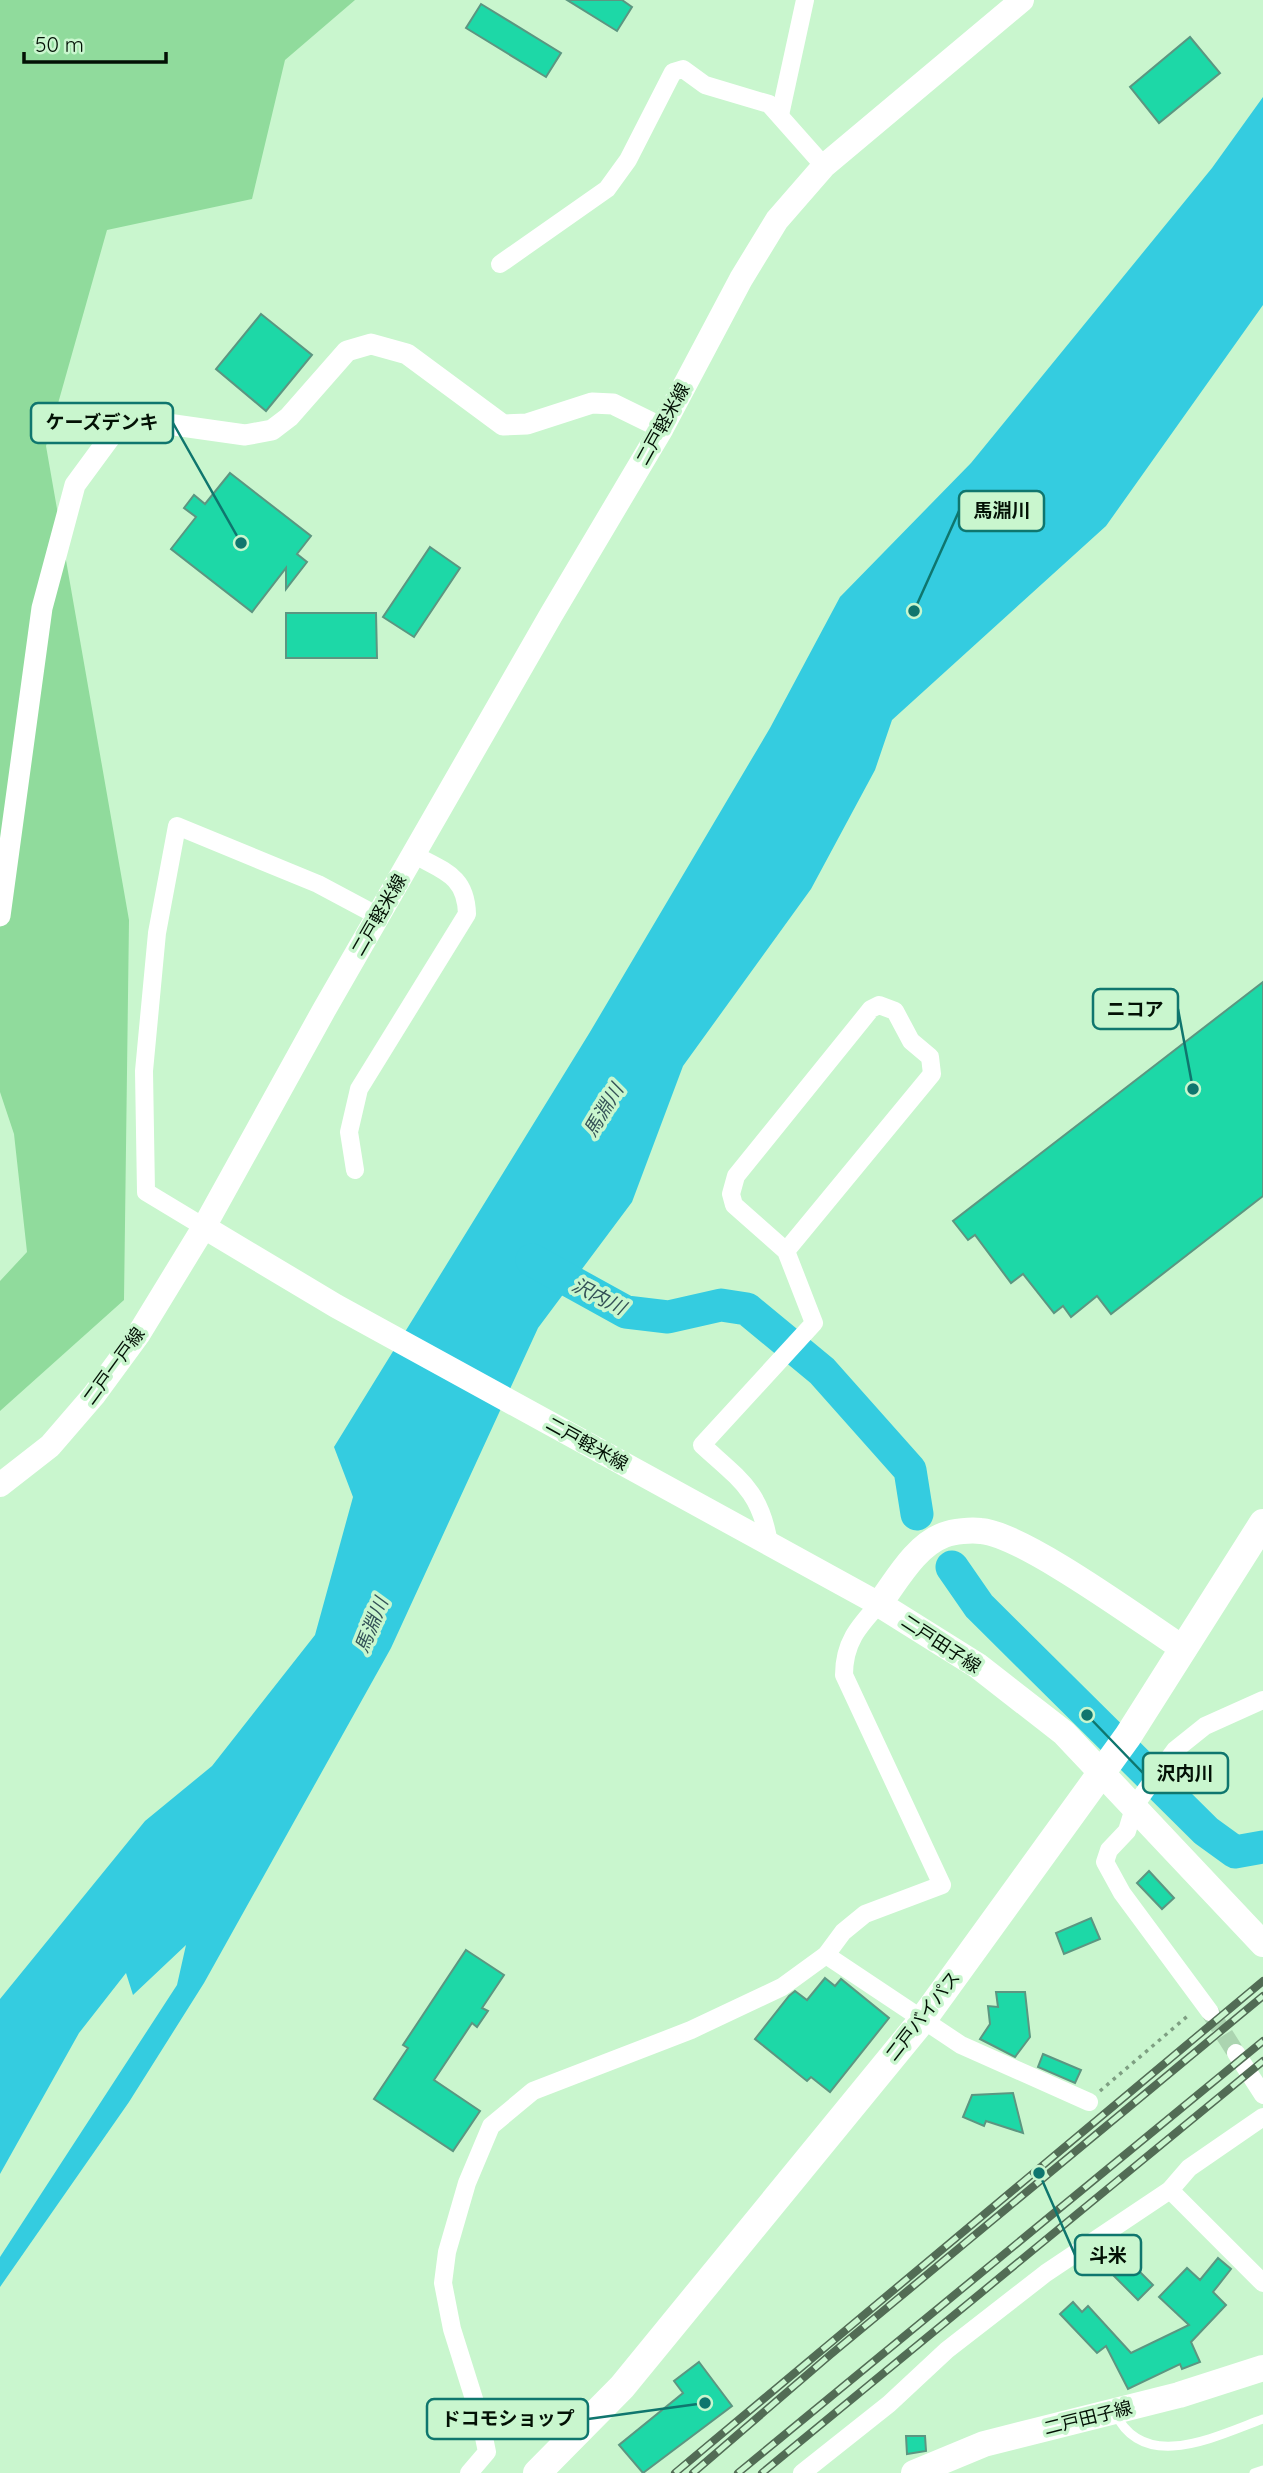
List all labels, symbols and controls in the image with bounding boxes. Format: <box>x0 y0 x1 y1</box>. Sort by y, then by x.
scale bar <box>24 21 166 65</box>
text: 50 m <box>35 31 84 57</box>
street label: 二戸軽米線 <box>631 379 694 469</box>
callout: ケーズデンキ <box>31 403 173 443</box>
text: ケーズデンキ <box>45 410 159 434</box>
callout: 馬淵川 <box>959 491 1044 531</box>
text: 馬淵川 <box>973 498 1031 522</box>
street label: 二戸軽米線 <box>346 870 411 959</box>
callout: ニコア <box>1093 989 1178 1029</box>
text: ニコア <box>1106 997 1164 1021</box>
water label: 馬淵川 <box>578 1078 629 1141</box>
water label: 沢内川 <box>568 1272 632 1321</box>
street label: 二戸一戸線 <box>78 1323 149 1409</box>
street label: 二戸軽米線 <box>542 1412 632 1475</box>
water label: 馬淵川 <box>349 1592 394 1656</box>
street label: 二戸田子線 <box>897 1609 985 1678</box>
callout: 沢内川 <box>1143 1753 1228 1793</box>
text: 沢内川 <box>1156 1761 1214 1785</box>
street label: 二戸バイパス <box>880 1966 965 2065</box>
callout: 斗米 <box>1075 2235 1141 2275</box>
text: 斗米 <box>1089 2243 1127 2267</box>
street label: 二戸田子線 <box>1041 2395 1134 2440</box>
callout: ドコモショップ <box>427 2399 588 2439</box>
text: ドコモショップ <box>441 2406 575 2430</box>

